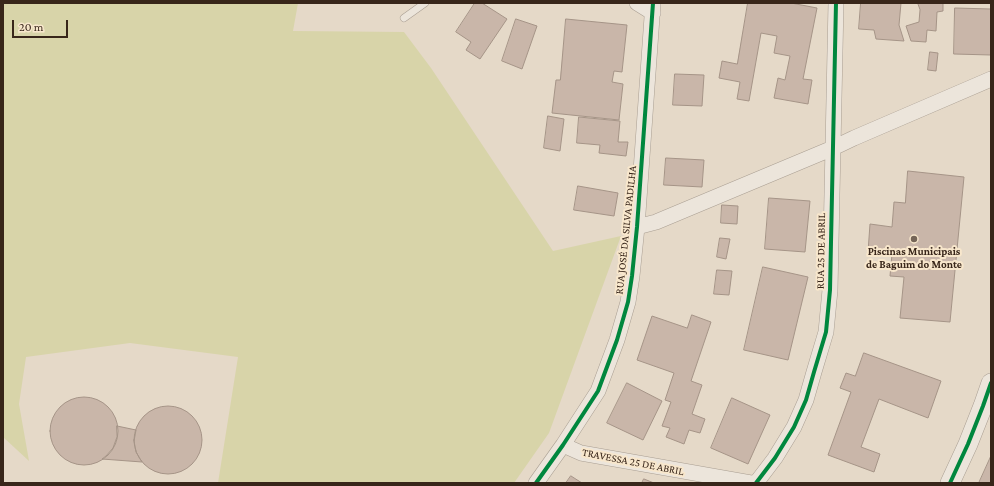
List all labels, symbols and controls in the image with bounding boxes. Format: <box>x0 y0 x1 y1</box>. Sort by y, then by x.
scale bar <box>14 12 70 38</box>
text: 20 m <box>19 20 43 34</box>
street label: RUA JOSÉ DA SILVA PADILHA <box>613 165 639 295</box>
street label: RUA 25 DE ABRIL <box>814 213 828 289</box>
marker: Piscinas Municipais de Baguim do Monte <box>909 234 919 244</box>
place label: Piscinas Municipais de Baguim do Monte <box>866 245 962 271</box>
street label: TRAVESSA 25 DE ABRIL <box>581 446 685 478</box>

